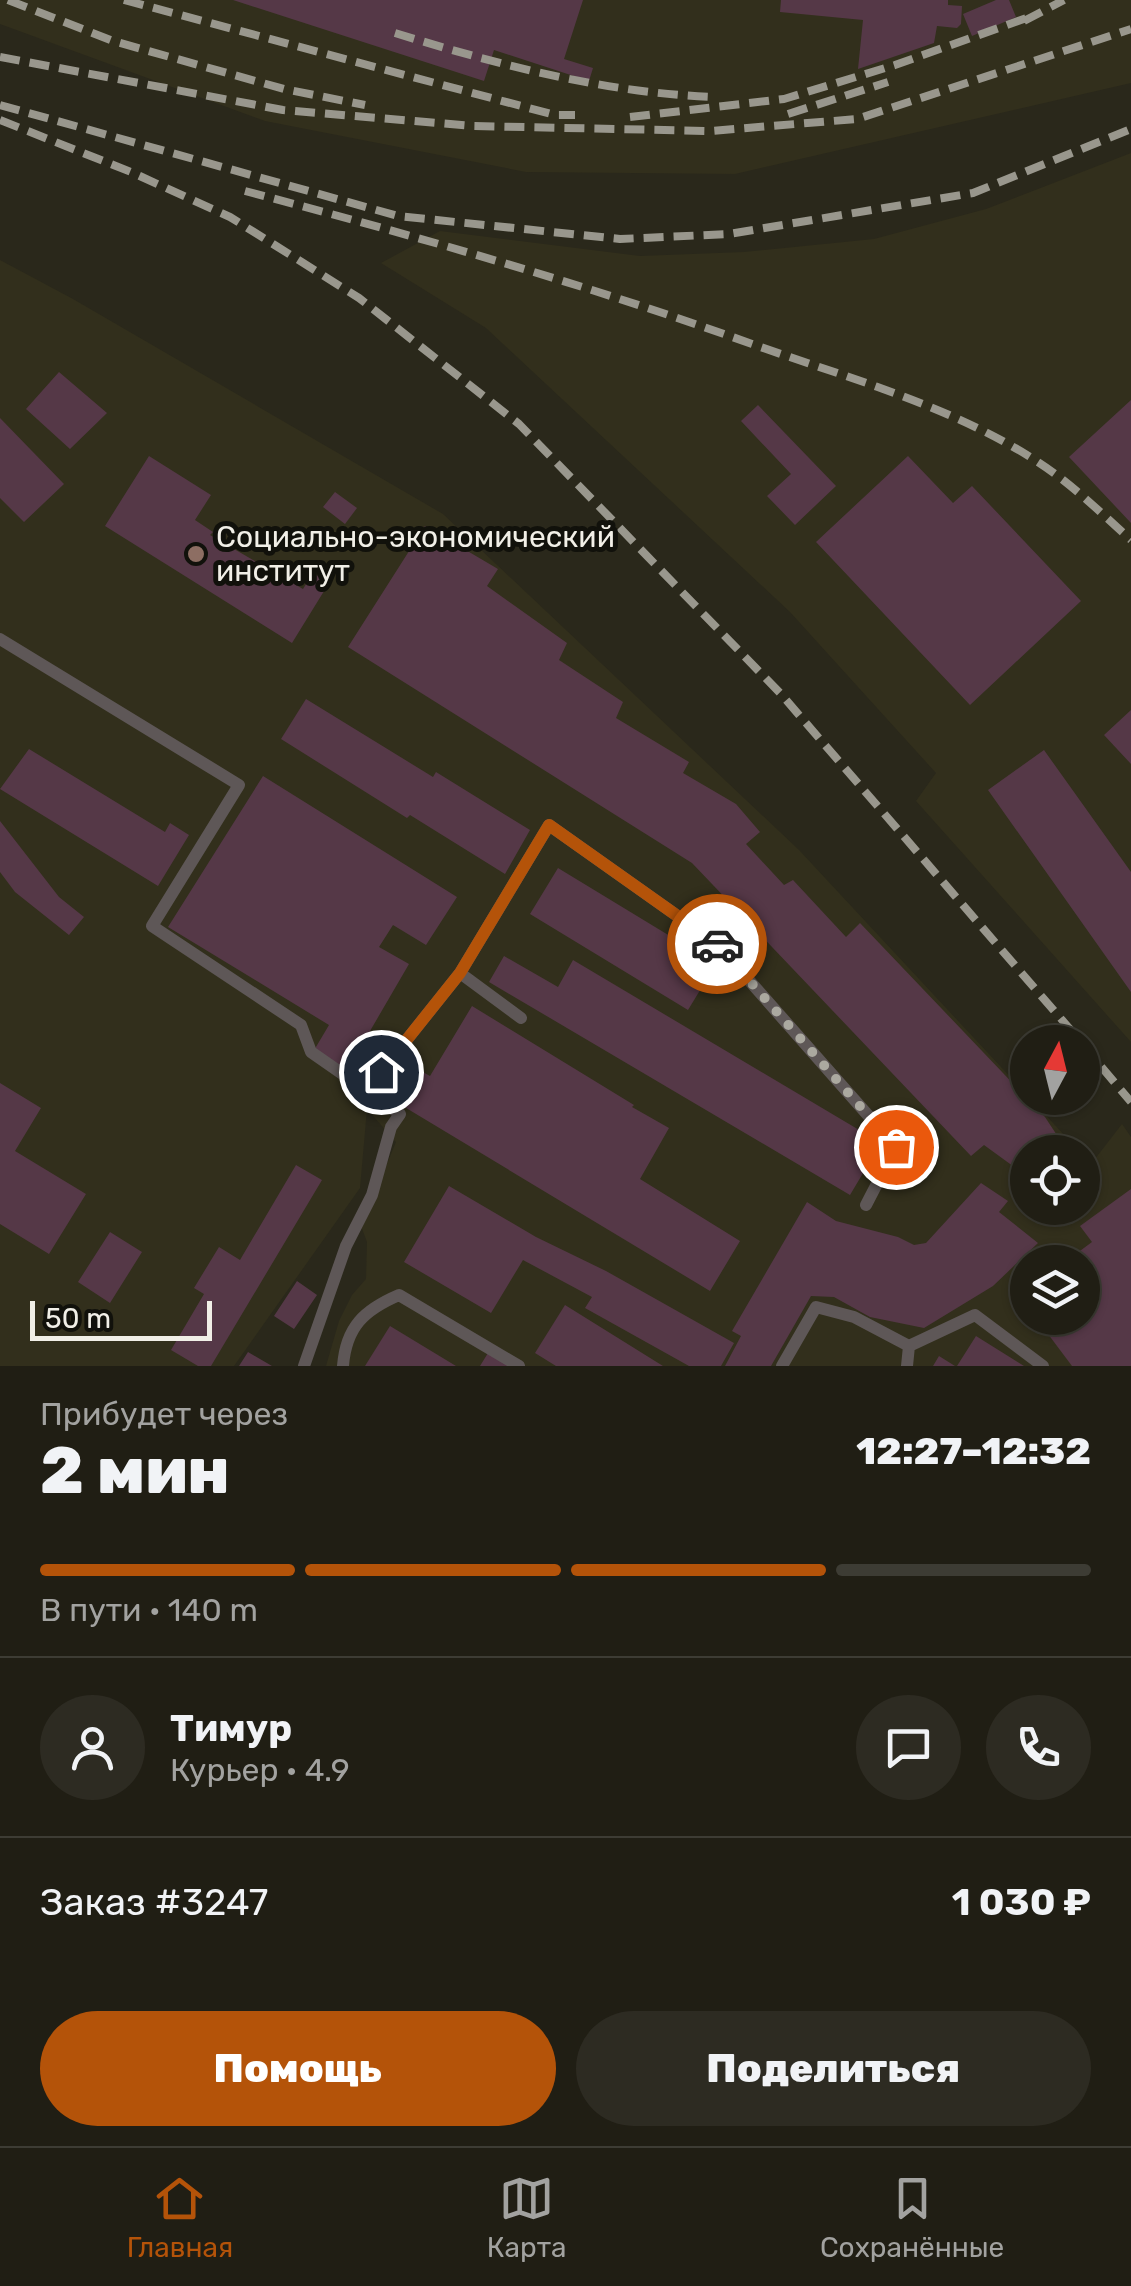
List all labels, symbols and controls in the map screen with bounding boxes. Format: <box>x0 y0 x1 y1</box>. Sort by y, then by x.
place label: Социально-экономический институт <box>216 519 615 589</box>
marker: Социально-экономический институт <box>185 543 207 565</box>
courier <box>667 894 767 994</box>
icon: car <box>690 917 745 972</box>
north arrow <box>1010 1025 1100 1115</box>
map controls <box>1010 1025 1100 1335</box>
pin <box>339 1030 424 1115</box>
icon: home <box>354 1045 409 1100</box>
pin <box>854 1105 939 1190</box>
icon: bag <box>869 1120 924 1175</box>
button: locate <box>1010 1135 1100 1225</box>
button: layers <box>1010 1245 1100 1335</box>
scale bar <box>30 1296 212 1340</box>
text: 50 m <box>45 1302 111 1335</box>
text: Прибудет через <box>40 1395 288 1433</box>
text: 12:27–12:32 <box>856 1428 1091 1474</box>
text: 2 мин <box>40 1432 230 1509</box>
text: В пути · 140 m <box>40 1591 258 1629</box>
button: person <box>40 1695 145 1800</box>
button: chat <box>856 1695 961 1800</box>
button: phone <box>986 1695 1091 1800</box>
text: Тимур <box>170 1705 292 1751</box>
text: Курьер · 4.9 <box>170 1751 350 1789</box>
text: Заказ #3247 <box>40 1879 268 1925</box>
text: 1 030 ₽ <box>952 1879 1091 1925</box>
button: Помощь <box>40 2011 556 2126</box>
button: Поделиться <box>576 2011 1091 2126</box>
tab: Главная <box>127 2171 233 2264</box>
tab: Карта <box>487 2171 567 2264</box>
tab: Сохранённые <box>820 2171 1004 2264</box>

